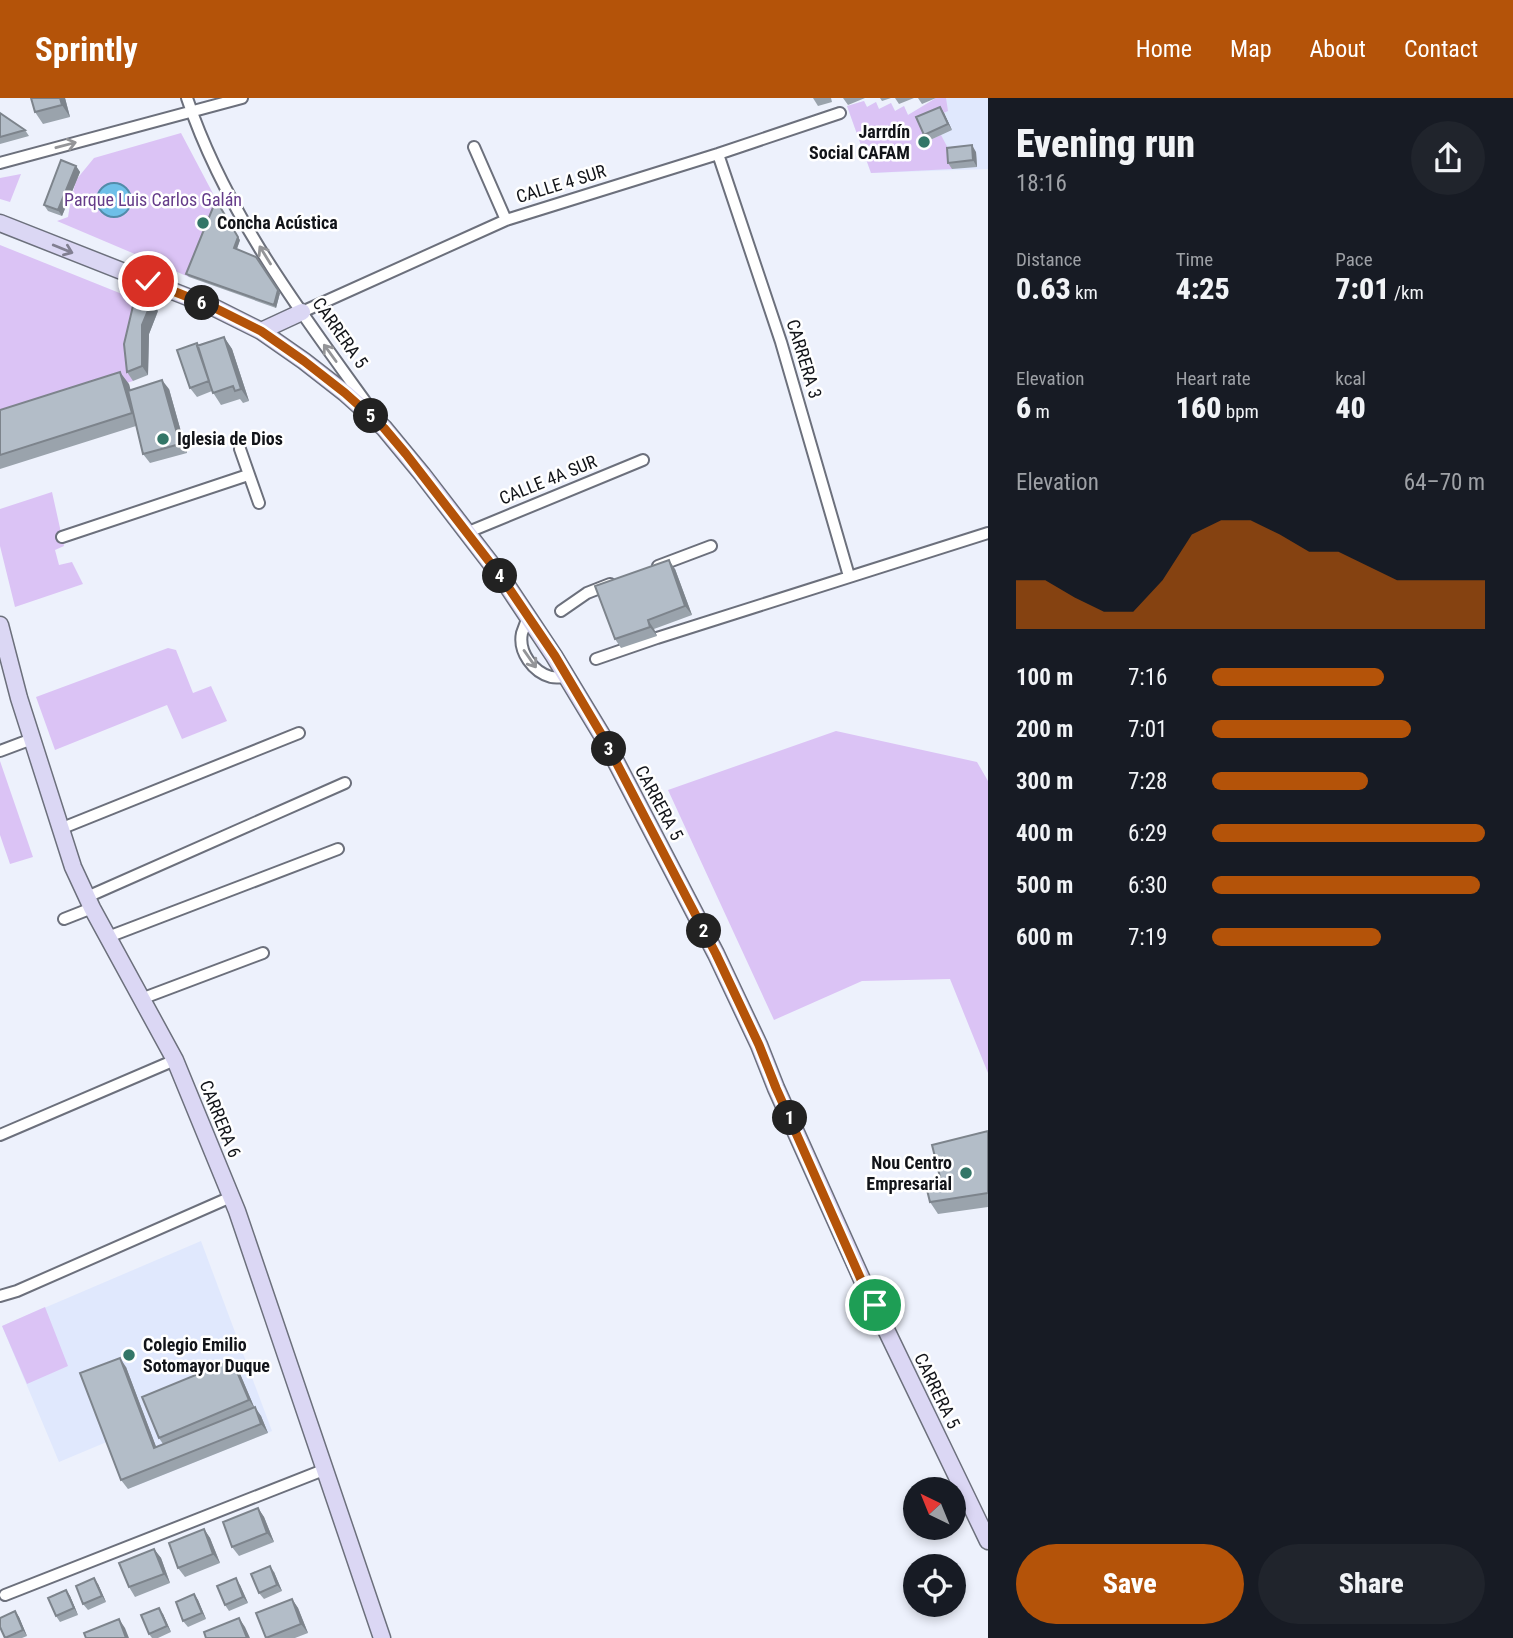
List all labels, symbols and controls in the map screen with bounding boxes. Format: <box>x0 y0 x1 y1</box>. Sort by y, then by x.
text: Sprintly <box>35 30 138 69</box>
text: Home <box>1136 35 1192 63</box>
text: Map <box>1230 35 1272 63</box>
text: About <box>1310 35 1366 63</box>
text: Contact <box>1404 35 1478 63</box>
place label: Jarrdín Social CAFAM <box>809 121 910 163</box>
button: share <box>1411 121 1485 195</box>
text: Evening run <box>1016 122 1195 166</box>
marker: Jarrdín Social CAFAM <box>916 134 932 150</box>
one-way arrow <box>54 138 77 151</box>
street label: CALLE 4 SUR <box>513 160 609 207</box>
text: 18:16 <box>1016 170 1067 197</box>
park label: Parque Luis Carlos Galán <box>64 189 242 210</box>
place label: Concha Acústica <box>217 212 338 233</box>
marker: Concha Acústica <box>195 215 211 231</box>
one-way arrow <box>52 243 73 256</box>
one-way arrow <box>257 245 271 265</box>
text: Distance <box>1016 248 1081 271</box>
text: Time <box>1176 248 1213 271</box>
text: Pace <box>1335 248 1373 271</box>
pin <box>118 251 178 311</box>
icon: check <box>129 262 167 300</box>
text: 0.63 <box>1016 271 1071 306</box>
text: 4:25 <box>1176 271 1230 306</box>
text: 7:01 <box>1335 271 1390 306</box>
text: km <box>1071 281 1098 304</box>
text: /km <box>1390 281 1424 304</box>
pin: 6 <box>184 286 220 320</box>
text: 6 <box>197 291 206 314</box>
street label: CARRERA 5 <box>308 293 372 372</box>
street label: CARRERA 3 <box>783 317 826 401</box>
one-way arrow <box>323 344 337 363</box>
text: Elevation <box>1016 367 1084 390</box>
text: Heart rate <box>1176 367 1251 390</box>
text: kcal <box>1335 367 1366 390</box>
text: 6 <box>1016 390 1031 425</box>
text: 160 <box>1176 390 1221 425</box>
text: 40 <box>1335 390 1366 425</box>
pin: 5 <box>354 398 388 434</box>
text: m <box>1031 400 1050 423</box>
text: bpm <box>1221 400 1259 423</box>
text: 5 <box>366 404 375 427</box>
place label: Iglesia de Dios <box>177 428 283 449</box>
marker: Iglesia de Dios <box>155 431 171 447</box>
street label: CALLE 4A SUR <box>496 450 600 509</box>
text: Elevation <box>1016 469 1099 496</box>
text: 64–70 m <box>1404 469 1485 496</box>
pin: 4 <box>482 559 518 594</box>
text: 4 <box>495 564 504 587</box>
one-way arrow <box>522 649 537 668</box>
text: 100 m <box>1016 664 1073 691</box>
text: 7:16 <box>1128 664 1167 691</box>
text: 200 m <box>1016 716 1073 743</box>
text: 7:01 <box>1128 716 1167 743</box>
pin: 3 <box>592 732 626 766</box>
text: 3 <box>604 737 613 760</box>
street label: CARRERA 5 <box>631 762 688 844</box>
text: 300 m <box>1016 768 1073 795</box>
text: 7:28 <box>1128 768 1167 795</box>
text: 400 m <box>1016 820 1073 847</box>
text: 6:29 <box>1128 820 1167 847</box>
text: 500 m <box>1016 872 1073 899</box>
text: 6:30 <box>1128 872 1167 899</box>
pin: 2 <box>686 914 722 948</box>
text: 2 <box>699 919 708 942</box>
text: 600 m <box>1016 924 1073 951</box>
text: 7:19 <box>1128 924 1167 951</box>
street label: CARRERA 6 <box>195 1077 245 1161</box>
pin: 1 <box>772 1100 808 1136</box>
text: 1 <box>785 1106 794 1129</box>
place label: Nou Centro Empresarial <box>866 1152 952 1194</box>
marker: Nou Centro Empresarial <box>958 1165 974 1181</box>
pin <box>845 1275 905 1335</box>
icon: arrive <box>856 1286 894 1324</box>
place label: Colegio Emilio Sotomayor Duque <box>143 1334 270 1376</box>
marker: Colegio Emilio Sotomayor Duque <box>121 1347 137 1363</box>
street label: CARRERA 5 <box>910 1350 965 1432</box>
north arrow <box>903 1477 966 1540</box>
map controls <box>903 1477 966 1617</box>
button: Save <box>1016 1544 1244 1624</box>
button: Share <box>1258 1544 1485 1624</box>
button: locate <box>903 1554 966 1617</box>

